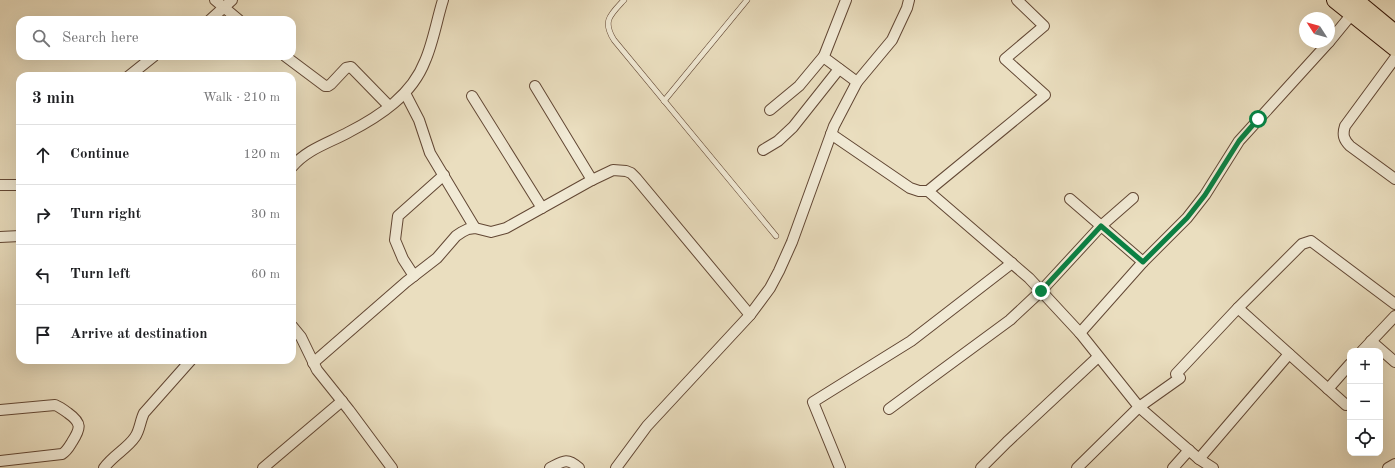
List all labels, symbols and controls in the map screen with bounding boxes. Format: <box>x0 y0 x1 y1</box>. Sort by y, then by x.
north arrow <box>1299 12 1335 48</box>
search box <box>16 16 296 60</box>
icon: search <box>30 27 52 49</box>
text: Search here <box>62 31 139 46</box>
text: 3 min <box>32 90 75 107</box>
text: Walk · 210 m <box>203 91 280 104</box>
route start <box>1249 110 1267 128</box>
icon: ahead <box>32 144 54 166</box>
text: Continue <box>70 147 129 162</box>
text: 120 m <box>243 148 280 161</box>
icon: right <box>32 204 54 226</box>
text: Turn right <box>70 207 141 222</box>
text: 30 m <box>251 208 280 221</box>
icon: left <box>32 264 54 286</box>
text: Turn left <box>70 267 130 282</box>
text: 60 m <box>251 268 280 281</box>
route end <box>1032 282 1050 300</box>
icon: arrive <box>32 324 54 346</box>
text: Arrive at destination <box>70 327 208 342</box>
map controls <box>1347 348 1383 456</box>
button: + <box>1347 348 1383 384</box>
button: − <box>1347 384 1383 420</box>
button: locate <box>1347 420 1383 456</box>

